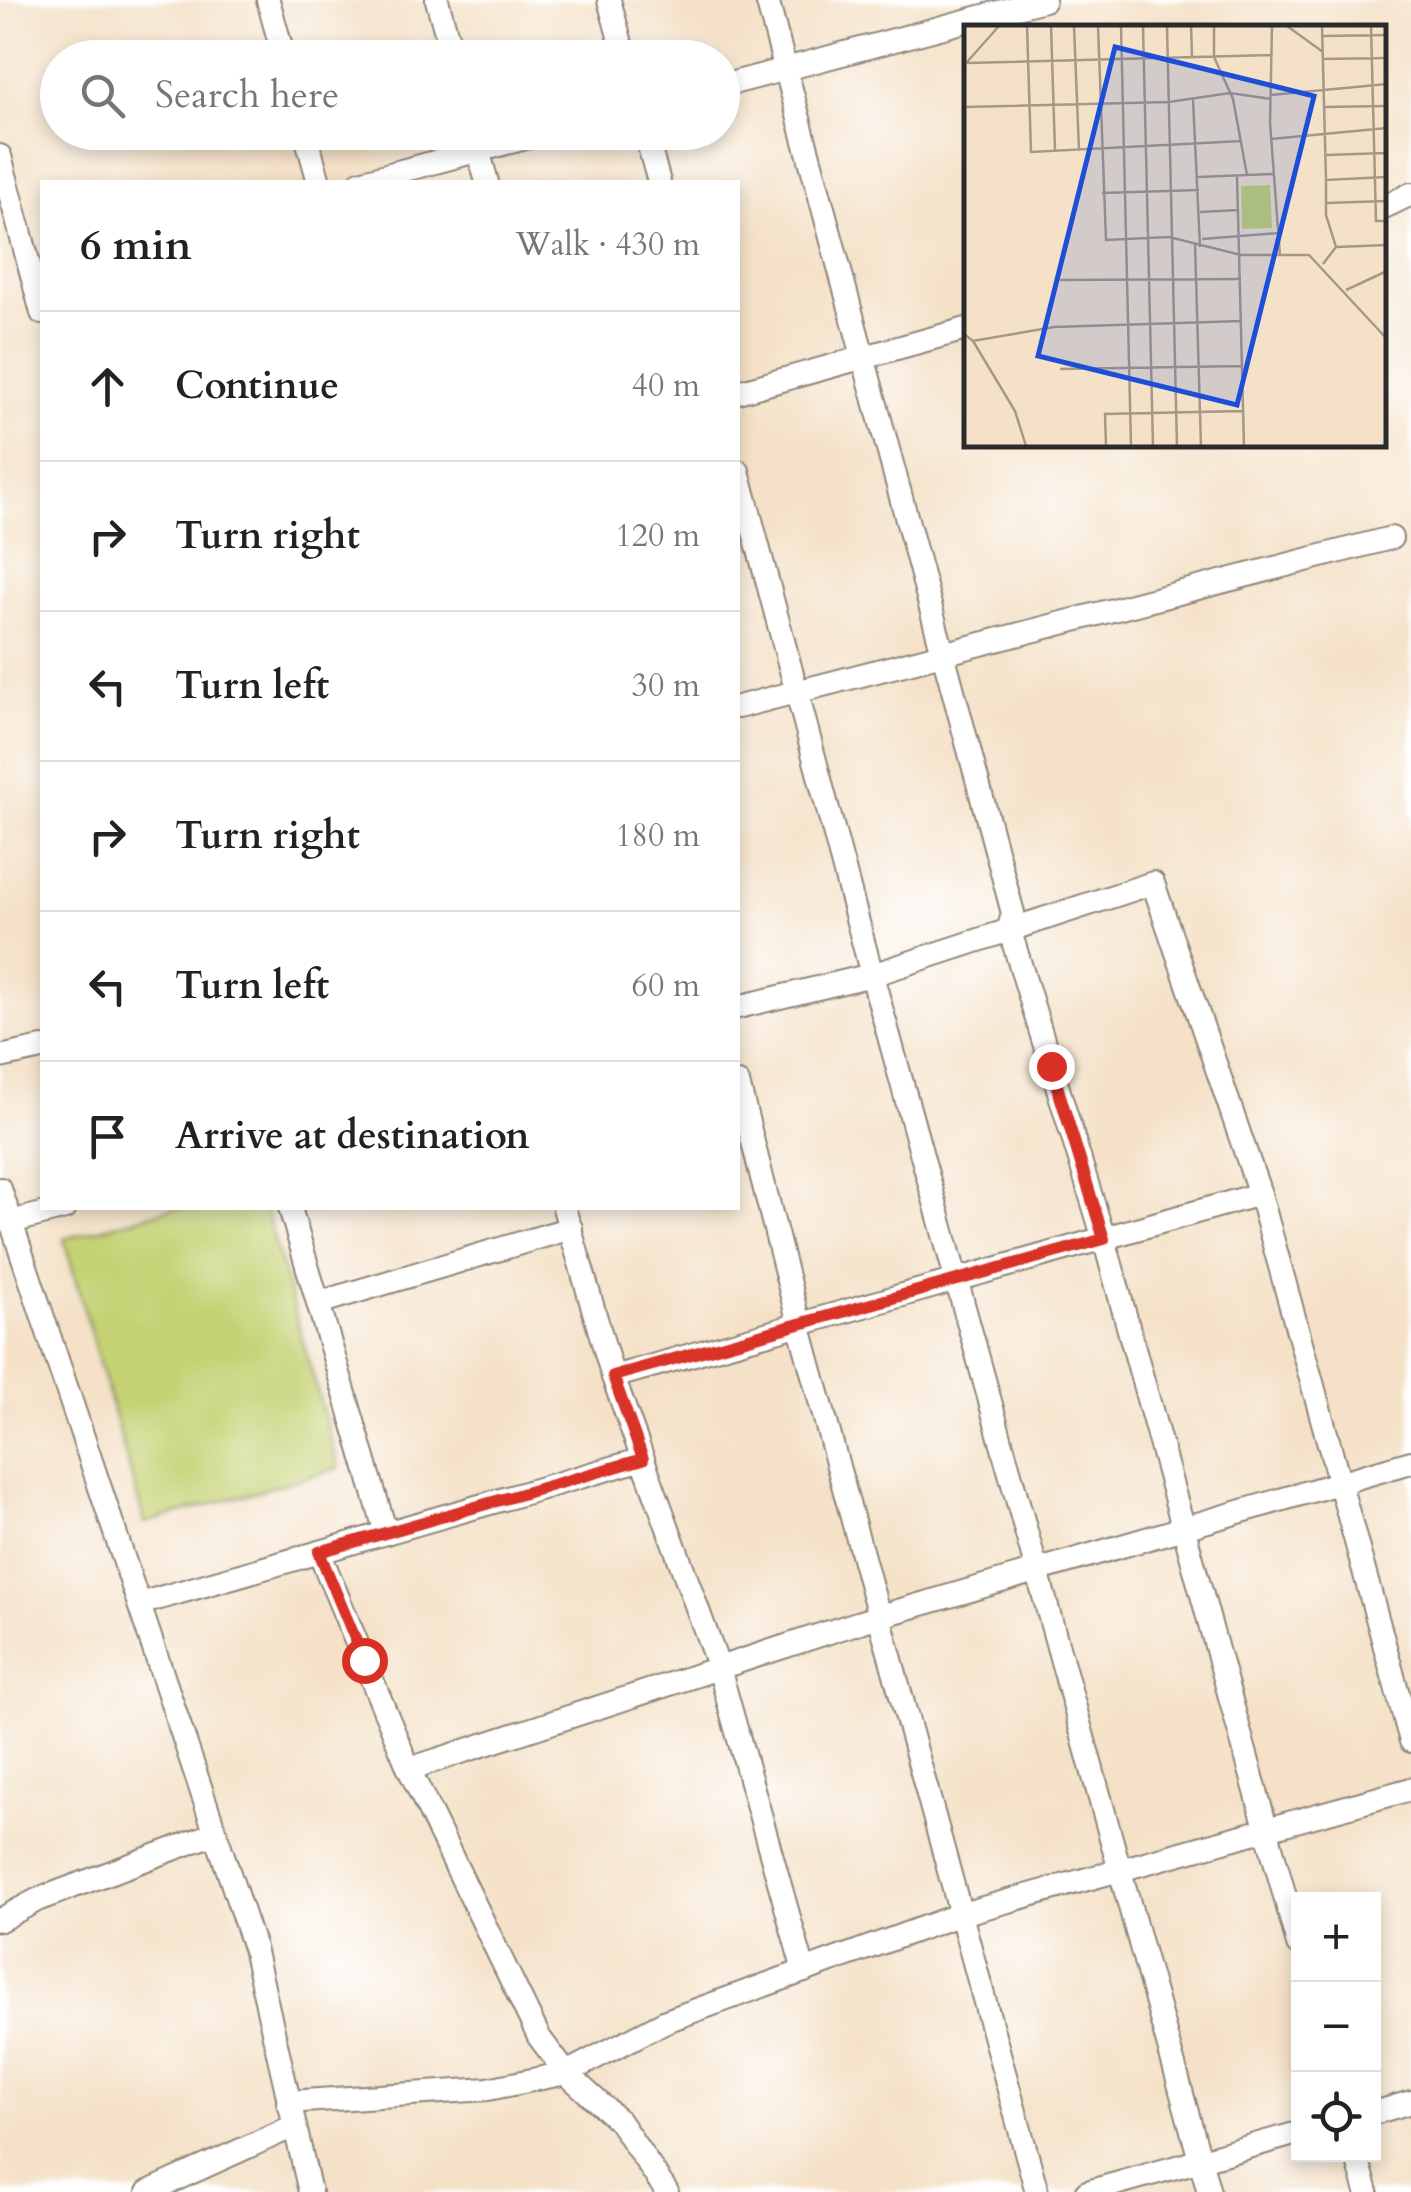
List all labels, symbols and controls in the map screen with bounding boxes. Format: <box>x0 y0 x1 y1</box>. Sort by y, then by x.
inset map <box>964 25 1386 448</box>
search box <box>40 40 740 150</box>
icon: search <box>75 68 130 123</box>
text: Search here <box>155 69 339 121</box>
text: 6 min <box>80 217 192 274</box>
text: Walk · 430 m <box>515 223 700 267</box>
icon: ahead <box>80 359 135 414</box>
text: Continue <box>175 360 339 412</box>
text: 40 m <box>632 364 700 408</box>
icon: right <box>80 509 135 564</box>
text: Turn right <box>175 510 360 562</box>
text: 120 m <box>615 514 700 558</box>
icon: left <box>80 659 135 714</box>
text: Turn left <box>175 660 329 712</box>
text: 30 m <box>632 664 700 708</box>
icon: right <box>80 809 135 864</box>
text: Turn right <box>175 810 360 862</box>
text: 180 m <box>615 814 700 858</box>
icon: left <box>80 959 135 1014</box>
text: Turn left <box>175 960 329 1012</box>
text: 60 m <box>632 964 700 1008</box>
route end <box>1029 1044 1075 1090</box>
icon: arrive <box>80 1109 135 1164</box>
text: Arrive at destination <box>175 1110 530 1162</box>
route start <box>342 1638 388 1684</box>
map controls <box>1291 1892 1381 2162</box>
button: + <box>1291 1892 1381 1982</box>
button: − <box>1291 1982 1381 2072</box>
button: locate <box>1291 2072 1381 2162</box>

